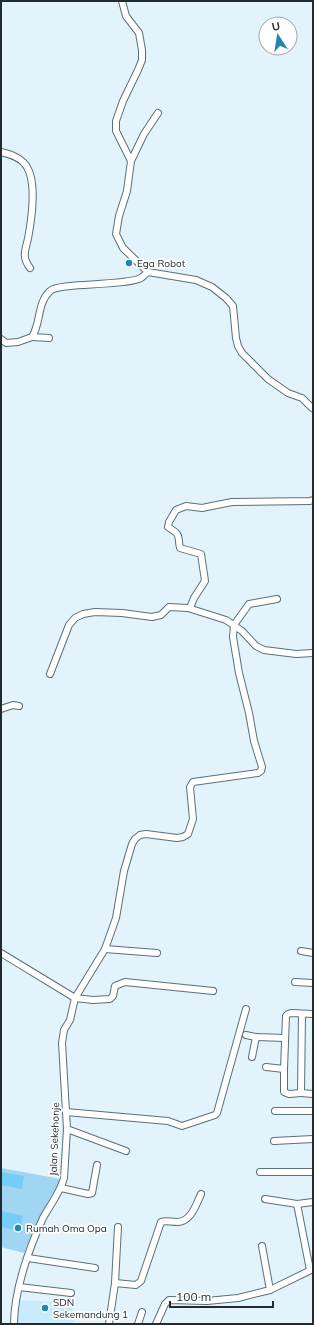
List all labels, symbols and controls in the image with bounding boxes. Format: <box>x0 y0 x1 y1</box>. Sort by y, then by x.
north arrow <box>258 16 298 56</box>
text: U <box>270 19 281 34</box>
place label: Ega Robot <box>137 257 186 270</box>
marker: Ega Robot <box>124 258 134 268</box>
street label: Jalan Sekehonje <box>47 1102 62 1176</box>
place label: Rumah Oma Opa <box>26 1222 107 1235</box>
marker: Rumah Oma Opa <box>13 1223 23 1233</box>
scale bar <box>170 1283 273 1309</box>
text: 100 m <box>176 1289 211 1304</box>
place label: SDN Sekemandung 1 <box>53 1296 128 1321</box>
marker: SDN Sekemandung 1 <box>40 1303 50 1313</box>

